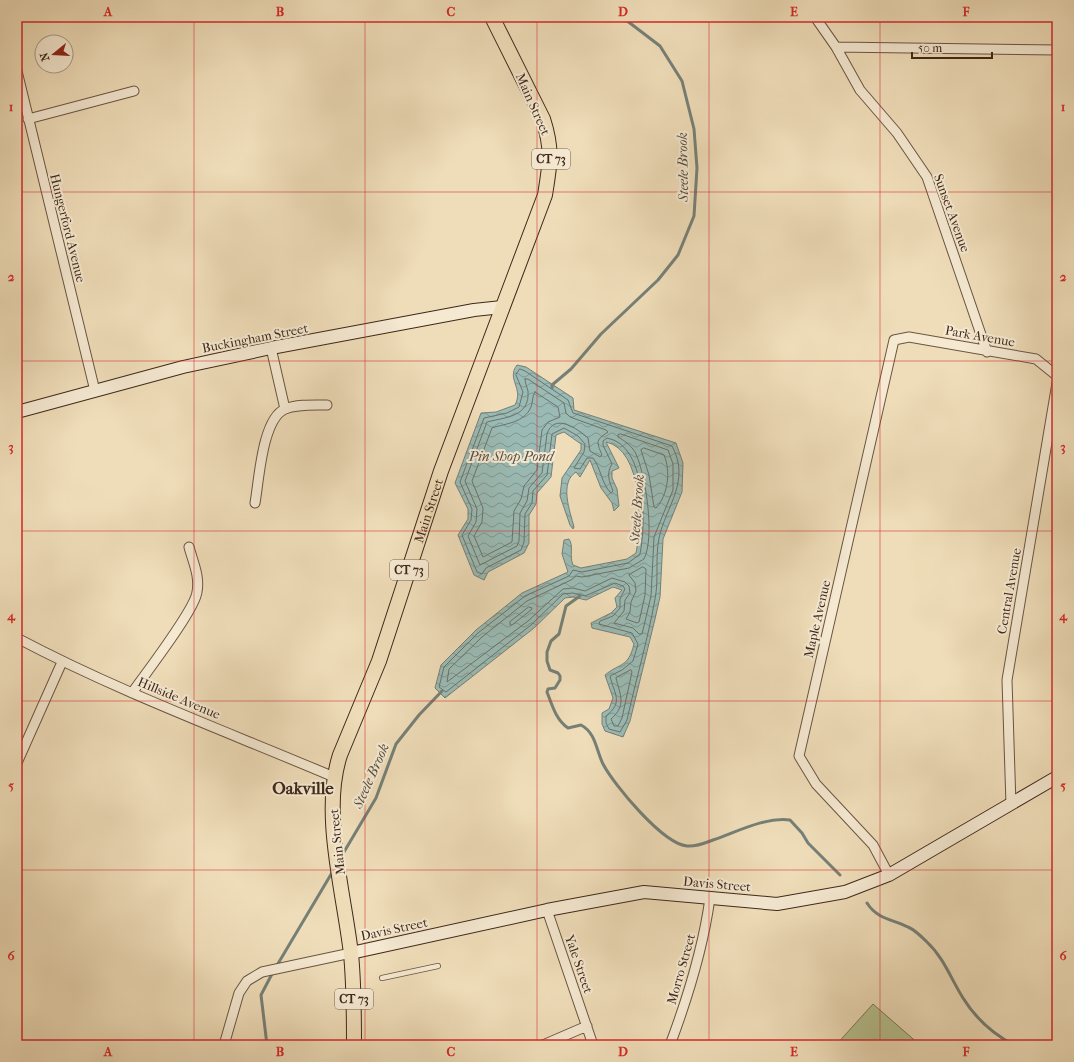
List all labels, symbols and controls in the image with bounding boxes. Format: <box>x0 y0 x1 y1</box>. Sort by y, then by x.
text: A <box>103 4 113 19</box>
text: B <box>276 4 285 19</box>
text: C <box>447 4 456 19</box>
text: D <box>618 4 628 19</box>
text: E <box>790 4 798 19</box>
text: F <box>962 4 970 19</box>
north arrow <box>34 34 74 74</box>
scale bar <box>912 34 992 60</box>
text: 50 m <box>918 41 942 55</box>
text: N <box>37 50 52 63</box>
street label: Main Street <box>513 71 553 138</box>
text: 1 <box>9 99 14 114</box>
text: 1 <box>1061 99 1066 114</box>
water label: Steele Brook <box>674 132 692 203</box>
road number: CT 73 <box>532 149 570 169</box>
street label: Hungerford Avenue <box>47 172 89 285</box>
street label: Sunset Avenue <box>931 172 973 255</box>
text: 2 <box>8 269 15 284</box>
text: 2 <box>1060 269 1067 284</box>
street label: Buckingham Street <box>201 320 310 356</box>
street label: Park Avenue <box>944 322 1017 350</box>
text: 3 <box>8 439 14 455</box>
text: 3 <box>1060 439 1066 455</box>
water label: Pin Shop Pond <box>468 448 555 465</box>
water label: Steele Brook <box>626 474 648 545</box>
street label: Main Street <box>411 476 446 545</box>
street label: Central Avenue <box>994 546 1024 635</box>
road number: CT 73 <box>390 560 428 580</box>
street label: Maple Avenue <box>801 578 833 659</box>
text: 4 <box>6 608 16 624</box>
text: 4 <box>1058 608 1068 624</box>
street label: Hillside Avenue <box>136 674 223 722</box>
water label: Steele Brook <box>349 741 393 812</box>
text: 5 <box>8 778 14 793</box>
district label: Oakville <box>272 778 334 798</box>
text: 5 <box>1060 778 1066 793</box>
street label: Main Street <box>326 808 348 876</box>
street label: Davis Street <box>682 874 752 894</box>
street label: Davis Street <box>359 915 429 943</box>
street label: Yale Street <box>562 932 596 996</box>
street label: Morro Street <box>664 932 698 1006</box>
text: 6 <box>7 948 15 963</box>
text: 6 <box>1059 948 1067 963</box>
road number: CT 73 <box>335 989 373 1009</box>
text: A <box>103 1044 113 1059</box>
text: B <box>276 1044 285 1059</box>
text: C <box>447 1044 456 1059</box>
text: D <box>618 1044 628 1059</box>
text: E <box>790 1044 798 1059</box>
text: F <box>962 1044 970 1059</box>

